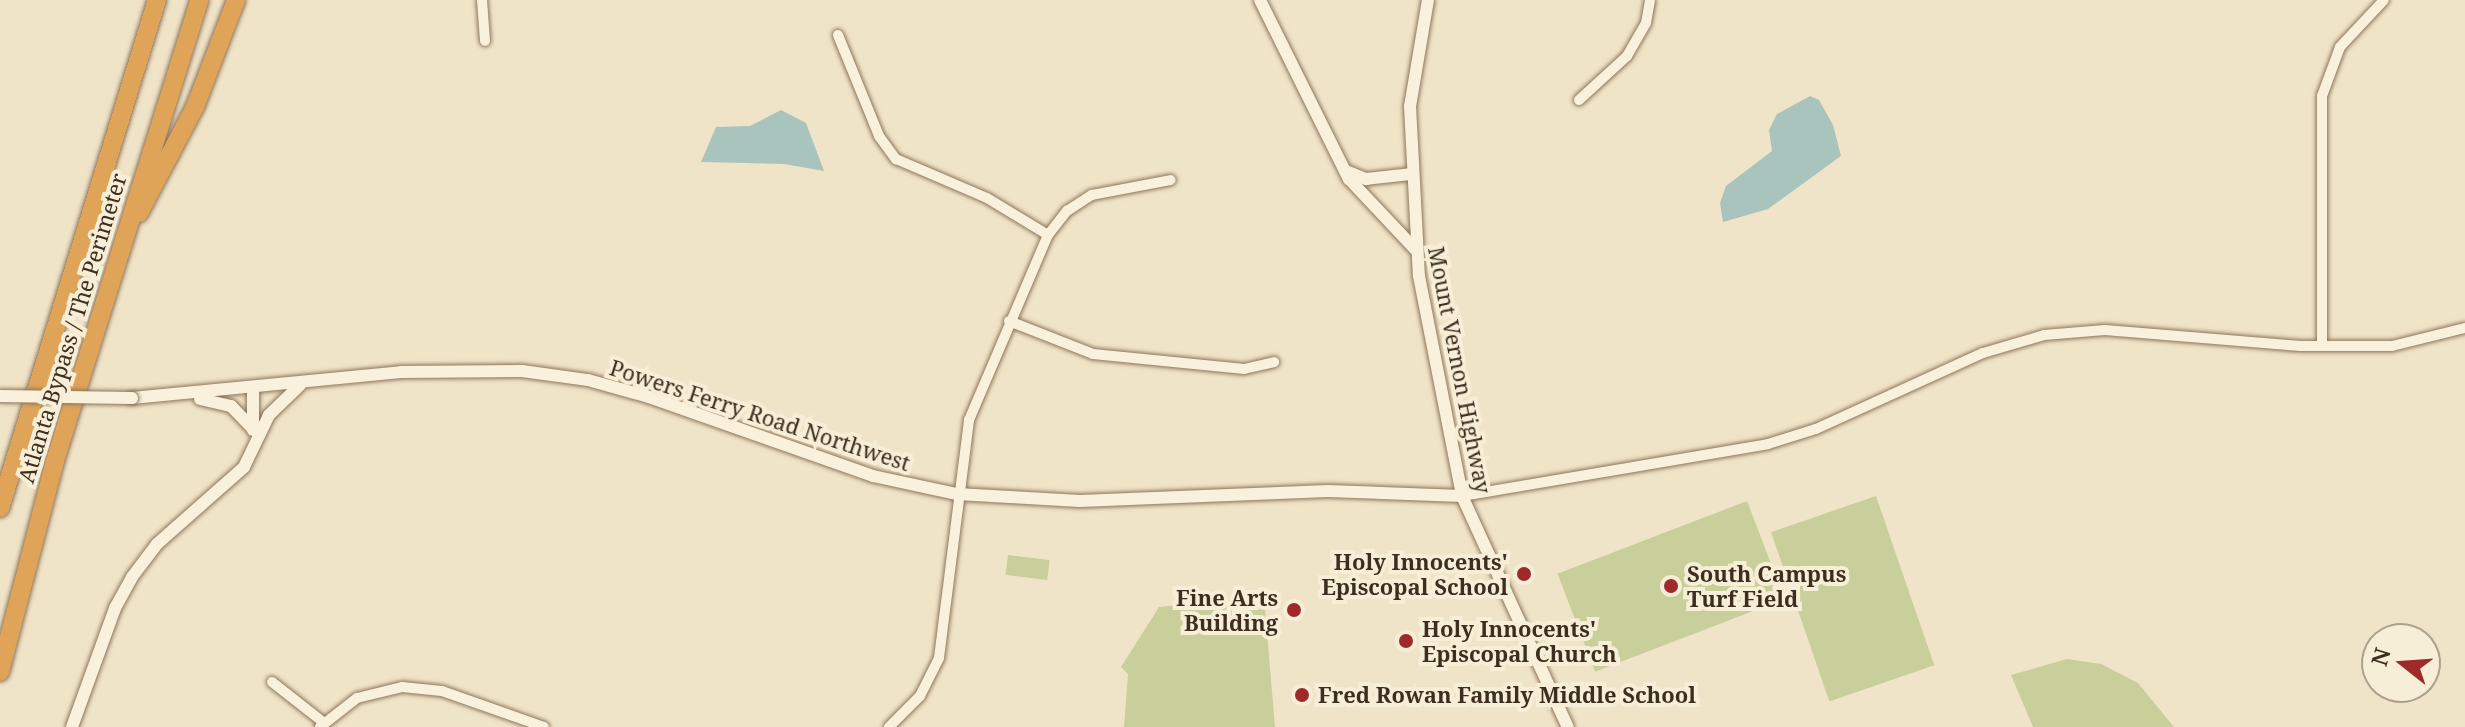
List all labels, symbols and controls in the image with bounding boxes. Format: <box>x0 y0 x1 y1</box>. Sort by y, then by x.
street label: Atlanta Bypass / The Perimeter <box>12 170 132 486</box>
street label: Mount Vernon Highway <box>1423 244 1497 496</box>
street label: Powers Ferry Road Northwest <box>607 354 913 476</box>
place label: Holy Innocents' Episcopal School <box>1321 548 1508 600</box>
place label: South Campus Turf Field <box>1687 560 1846 612</box>
marker: Holy Innocents' Episcopal School <box>1515 565 1533 583</box>
marker: South Campus Turf Field <box>1662 577 1680 595</box>
place label: Fine Arts Building <box>1176 584 1278 636</box>
marker: Fine Arts Building <box>1285 601 1303 619</box>
place label: Holy Innocents' Episcopal Church <box>1422 615 1617 666</box>
north arrow <box>2361 623 2441 703</box>
marker: Holy Innocents' Episcopal Church <box>1397 632 1415 650</box>
text: N <box>2363 644 2397 669</box>
place label: Fred Rowan Family Middle School <box>1318 682 1696 708</box>
marker: Fred Rowan Family Middle School <box>1293 686 1311 704</box>

